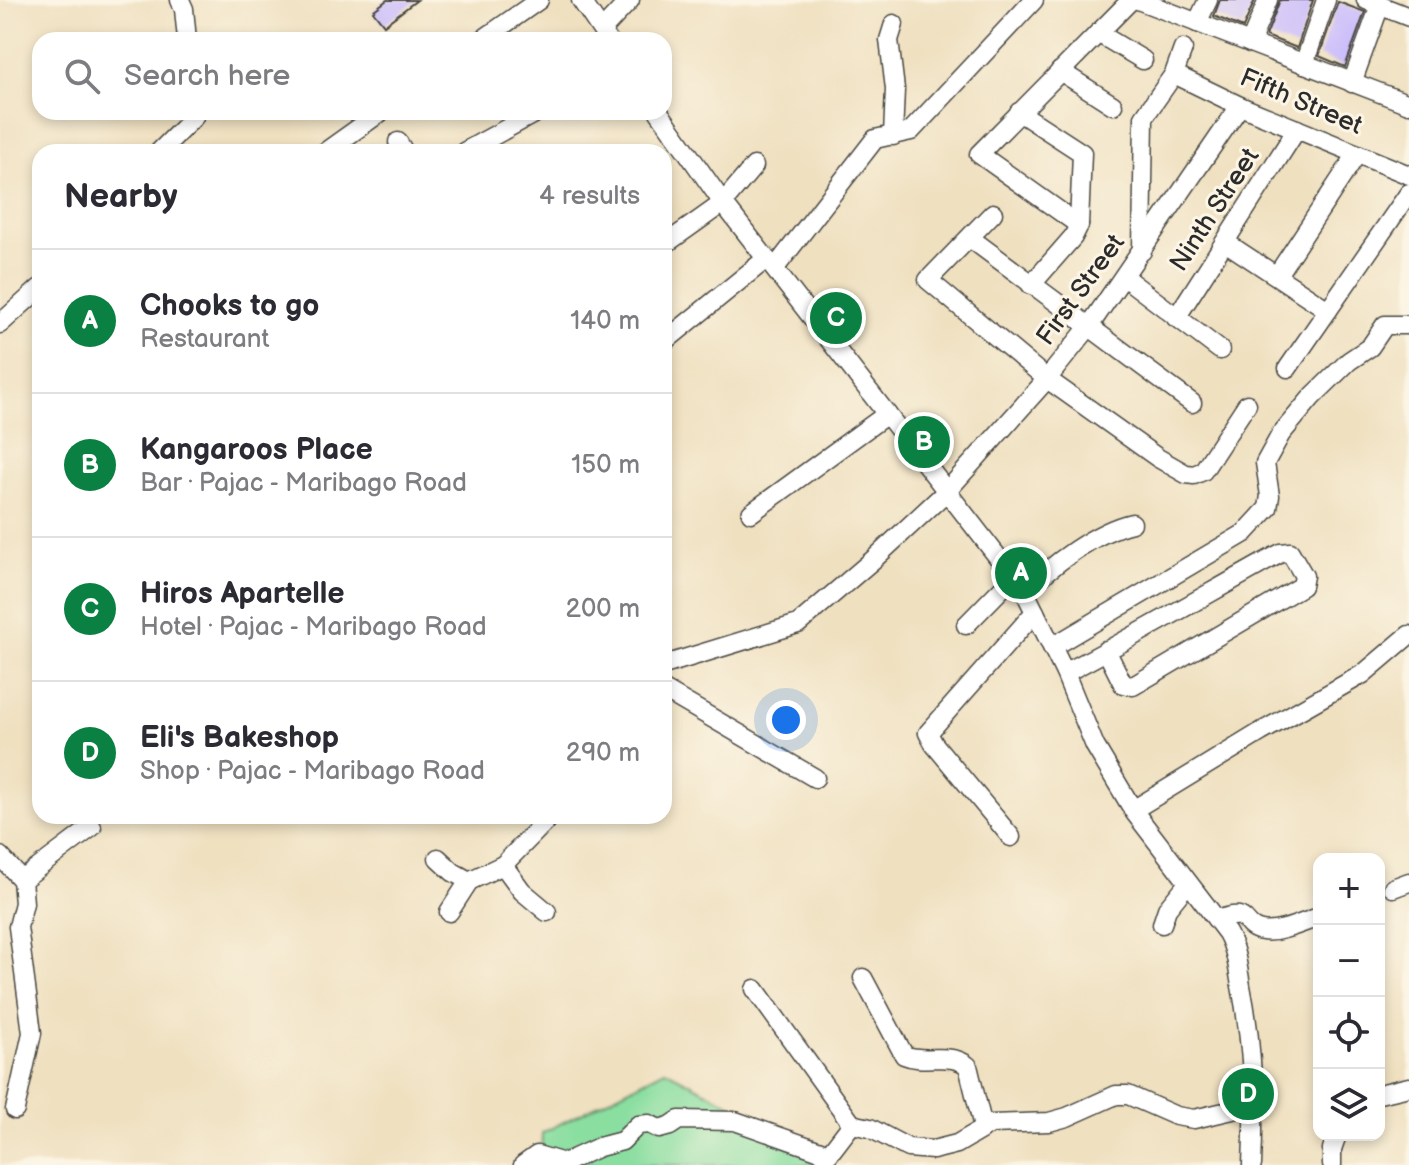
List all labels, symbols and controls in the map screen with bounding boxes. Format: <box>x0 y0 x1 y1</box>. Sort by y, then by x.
search box <box>32 32 672 120</box>
icon: search <box>60 54 104 98</box>
text: Search here <box>124 58 290 94</box>
street label: Fifth Street <box>1235 62 1367 142</box>
street label: Ninth Street <box>1164 143 1266 277</box>
text: Nearby <box>64 176 178 217</box>
text: 4 results <box>539 181 640 212</box>
street label: First Street <box>1030 228 1132 352</box>
text: Chooks to go <box>140 288 319 324</box>
pin: C <box>810 288 862 348</box>
text: A <box>82 306 98 337</box>
text: 140 m <box>570 306 640 337</box>
text: Restaurant <box>140 324 269 355</box>
pin: B <box>898 412 950 472</box>
text: Kangaroos Place <box>140 432 373 468</box>
text: B <box>81 450 99 481</box>
text: 150 m <box>571 450 640 481</box>
text: Bar · Pajac - Maribago Road <box>140 468 467 499</box>
pin: A <box>995 543 1047 603</box>
text: Hiros Apartelle <box>140 576 345 612</box>
text: C <box>81 594 99 625</box>
text: 200 m <box>566 594 640 625</box>
text: Hotel · Pajac - Maribago Road <box>140 612 487 643</box>
your location <box>766 700 806 740</box>
text: Eli's Bakeshop <box>140 720 339 756</box>
text: D <box>81 738 99 769</box>
text: 290 m <box>566 738 640 769</box>
text: Shop · Pajac - Maribago Road <box>140 756 485 787</box>
map controls <box>1313 853 1385 1141</box>
button: + <box>1313 853 1385 925</box>
button: − <box>1313 925 1385 997</box>
button: locate <box>1313 997 1385 1069</box>
pin: D <box>1222 1064 1274 1124</box>
button: layers <box>1313 1069 1385 1141</box>

